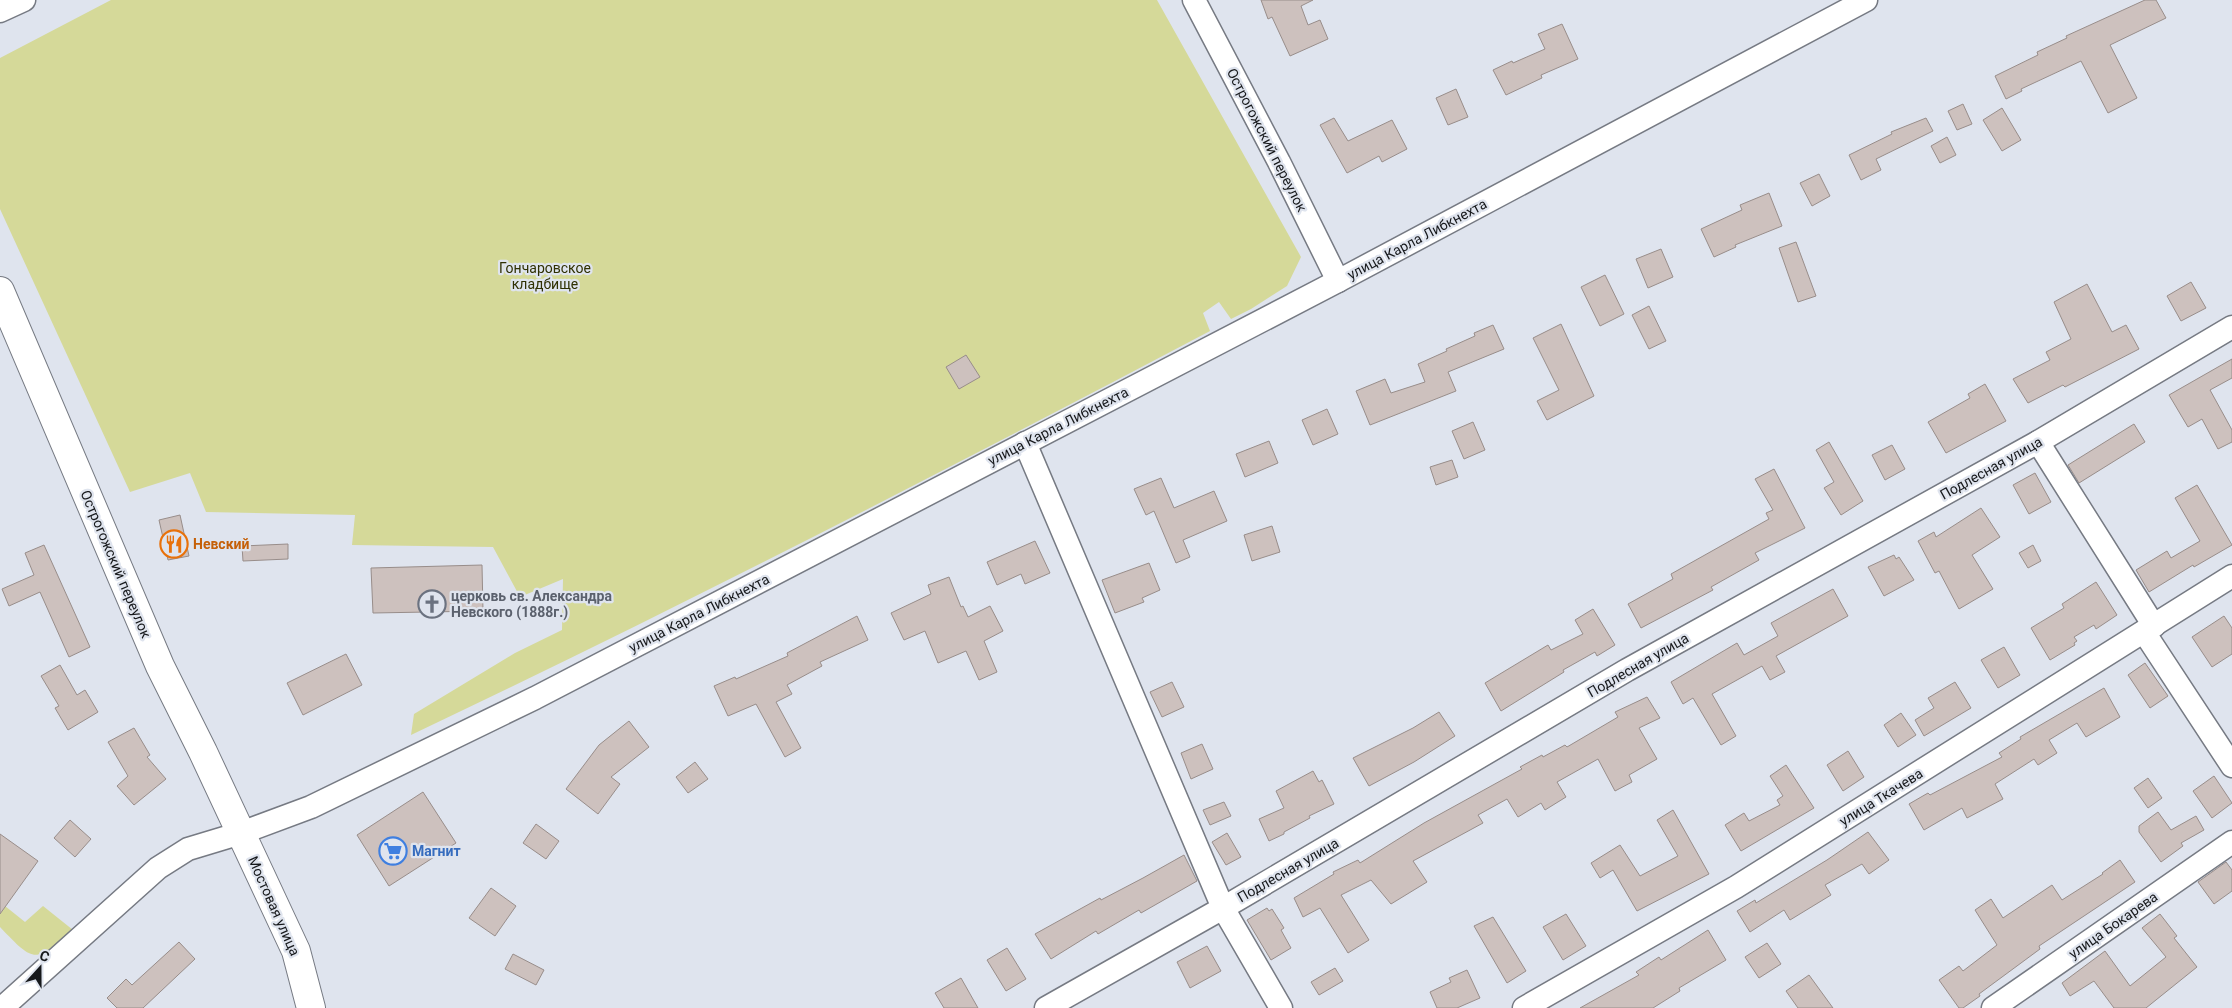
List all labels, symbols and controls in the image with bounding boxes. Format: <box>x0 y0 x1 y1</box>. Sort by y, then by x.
street label: Острогожский переулок <box>1224 66 1310 215</box>
street label: улица Карла Либкнехта <box>1345 195 1489 283</box>
park label: Гончаровское кладбище <box>499 260 591 292</box>
street label: улица Карла Либкнехта <box>985 384 1131 468</box>
street label: Подлесная улица <box>1937 433 2045 503</box>
street label: Острогожский переулок <box>78 488 155 641</box>
restaurant icon: Невский <box>159 529 189 559</box>
place label: Невский <box>193 536 249 552</box>
street label: улица Карла Либкнехта <box>626 571 772 655</box>
place label: церковь св. Александра Невского (1888г.) <box>451 588 612 621</box>
church icon: церковь св. Александра Невского (1888г.) <box>417 589 447 619</box>
street label: Подлесная улица <box>1585 630 1691 700</box>
street label: улица Ткачева <box>1836 765 1926 829</box>
street label: Подлесная улица <box>1235 835 1341 905</box>
supermarket icon: Магнит <box>378 836 408 866</box>
place label: Магнит <box>412 843 461 859</box>
street label: Мостовая улица <box>245 854 303 958</box>
street label: улица Бокарева <box>2065 888 2161 962</box>
north arrow <box>15 943 65 993</box>
text: С <box>38 947 52 965</box>

